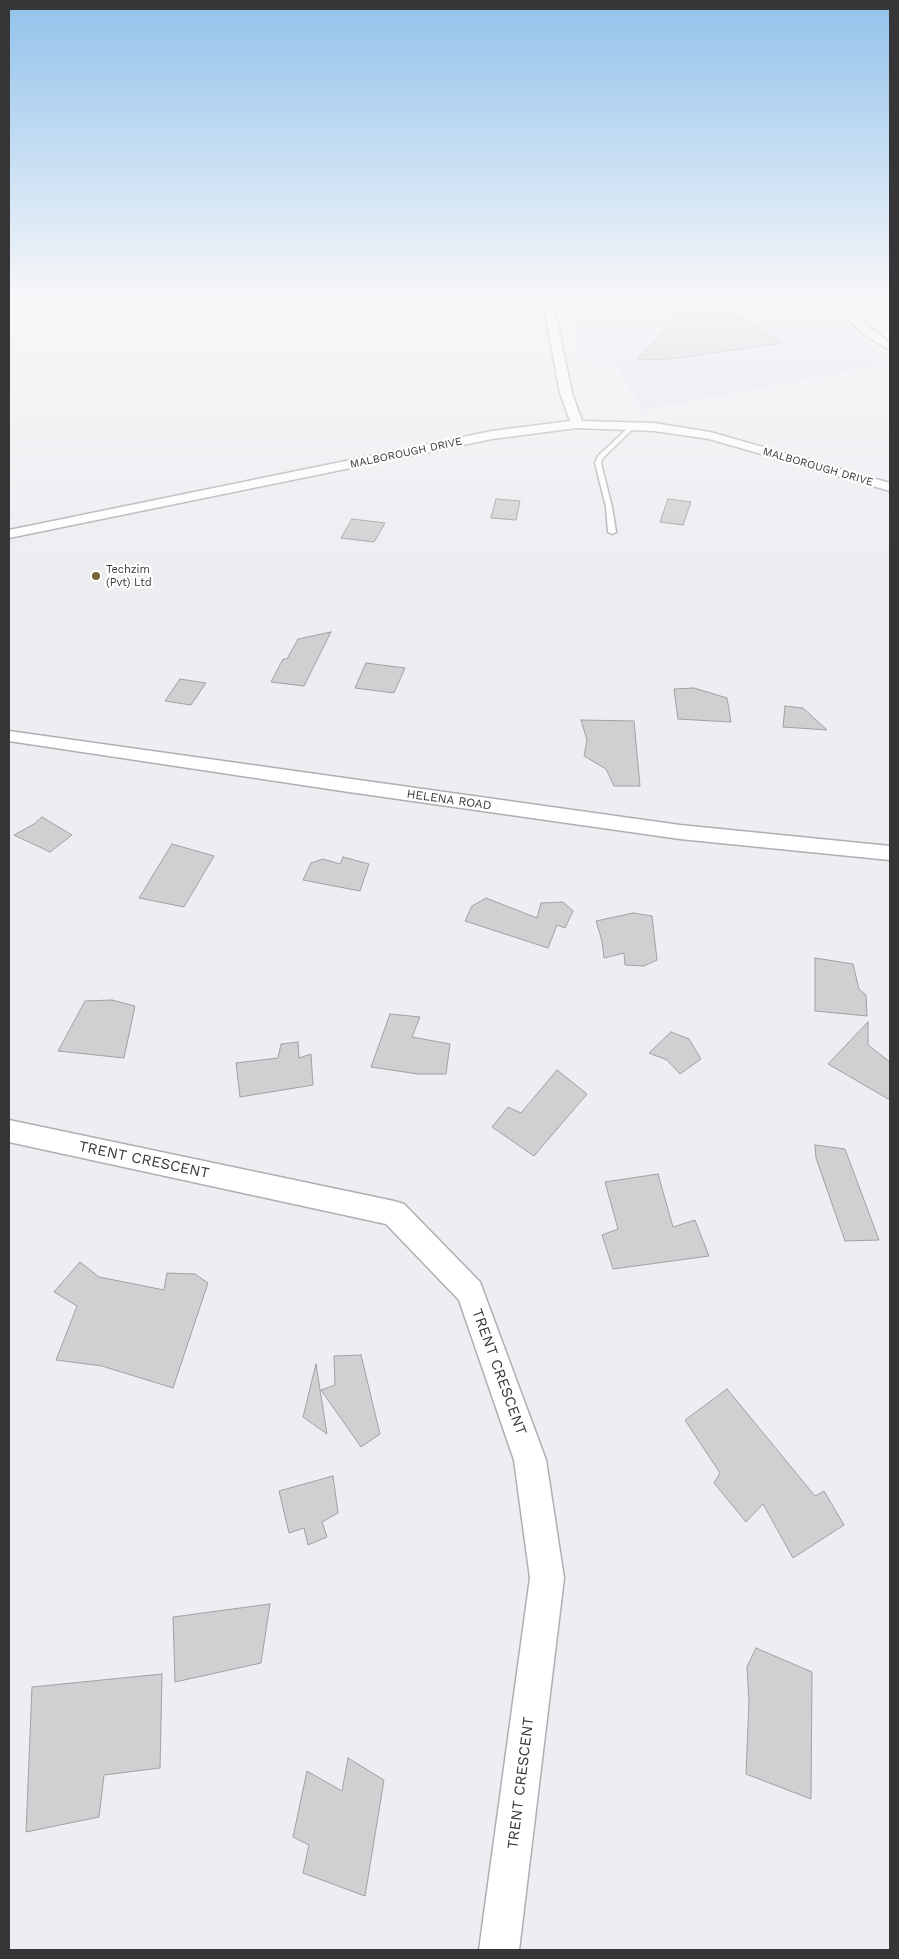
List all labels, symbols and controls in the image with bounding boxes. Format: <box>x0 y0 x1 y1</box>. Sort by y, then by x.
street label: MALBOROUGH DRIVE <box>349 435 463 471</box>
street label: MALBOROUGH DRIVE <box>761 445 875 489</box>
place label: Techzim (Pvt) Ltd <box>106 563 152 589</box>
marker: Techzim (Pvt) Ltd <box>90 570 102 582</box>
street label: HELENA ROAD <box>406 787 492 813</box>
street label: TRENT CRESCENT <box>77 1137 211 1183</box>
street label: TRENT CRESCENT <box>468 1306 530 1438</box>
street label: TRENT CRESCENT <box>504 1716 538 1850</box>

